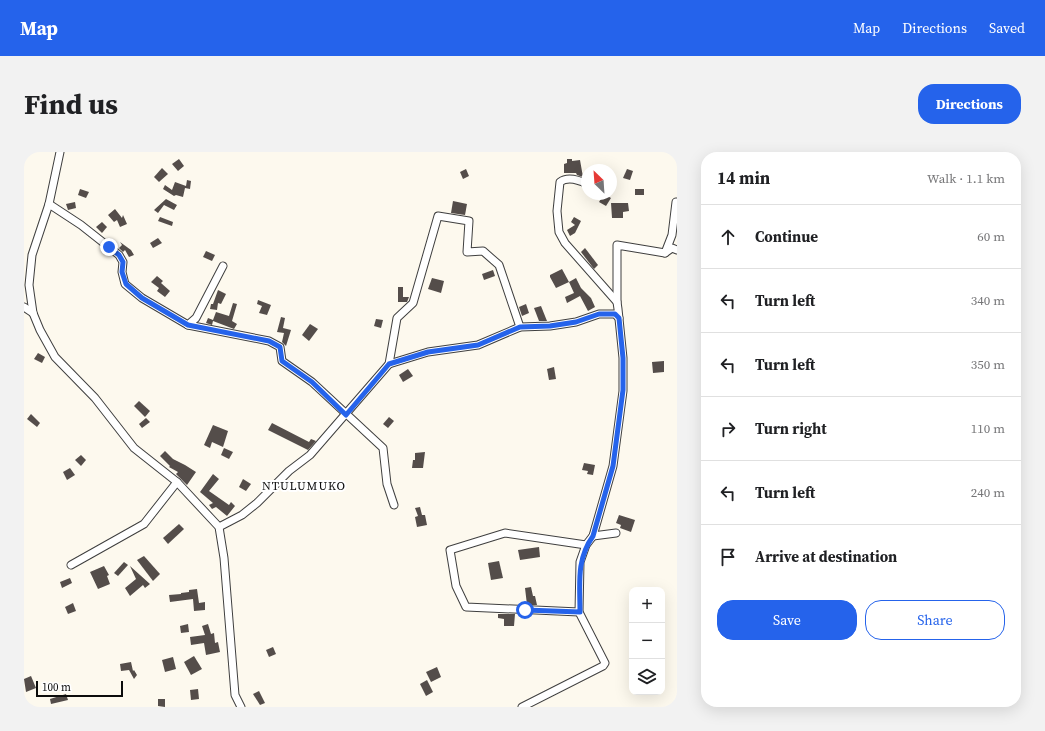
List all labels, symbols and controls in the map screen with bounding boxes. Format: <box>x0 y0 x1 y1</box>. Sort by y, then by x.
text: Map <box>20 15 58 41</box>
text: Map <box>853 18 880 38</box>
text: Directions <box>902 18 967 38</box>
text: Saved <box>989 18 1025 38</box>
button: Directions <box>918 84 1021 124</box>
text: Find us <box>24 85 118 123</box>
north arrow <box>581 164 617 200</box>
text: 14 min <box>717 166 770 190</box>
text: Walk · 1.1 km <box>927 170 1005 187</box>
icon: ahead <box>717 226 739 248</box>
text: Continue <box>755 226 818 247</box>
text: 60 m <box>977 228 1005 245</box>
route end <box>100 238 118 256</box>
icon: left <box>717 290 739 312</box>
text: Turn left <box>755 290 815 311</box>
text: 340 m <box>971 292 1005 309</box>
icon: left <box>717 354 739 376</box>
text: Turn left <box>755 354 815 375</box>
text: 350 m <box>971 356 1005 373</box>
icon: right <box>717 418 739 440</box>
text: Turn right <box>755 418 827 439</box>
text: 110 m <box>971 420 1005 437</box>
district label: NTULUMUKO <box>262 478 346 494</box>
icon: left <box>717 482 739 504</box>
text: Turn left <box>755 482 815 503</box>
text: 240 m <box>971 484 1005 501</box>
icon: arrive <box>717 546 739 568</box>
text: Arrive at destination <box>755 546 897 567</box>
map controls <box>629 587 665 695</box>
button: + <box>629 587 665 623</box>
button: Save <box>717 600 857 640</box>
button: Share <box>865 600 1005 640</box>
route start <box>516 601 534 619</box>
button: − <box>629 623 665 659</box>
button: layers <box>629 659 665 695</box>
scale bar <box>36 679 123 698</box>
text: 100 m <box>42 680 71 695</box>

